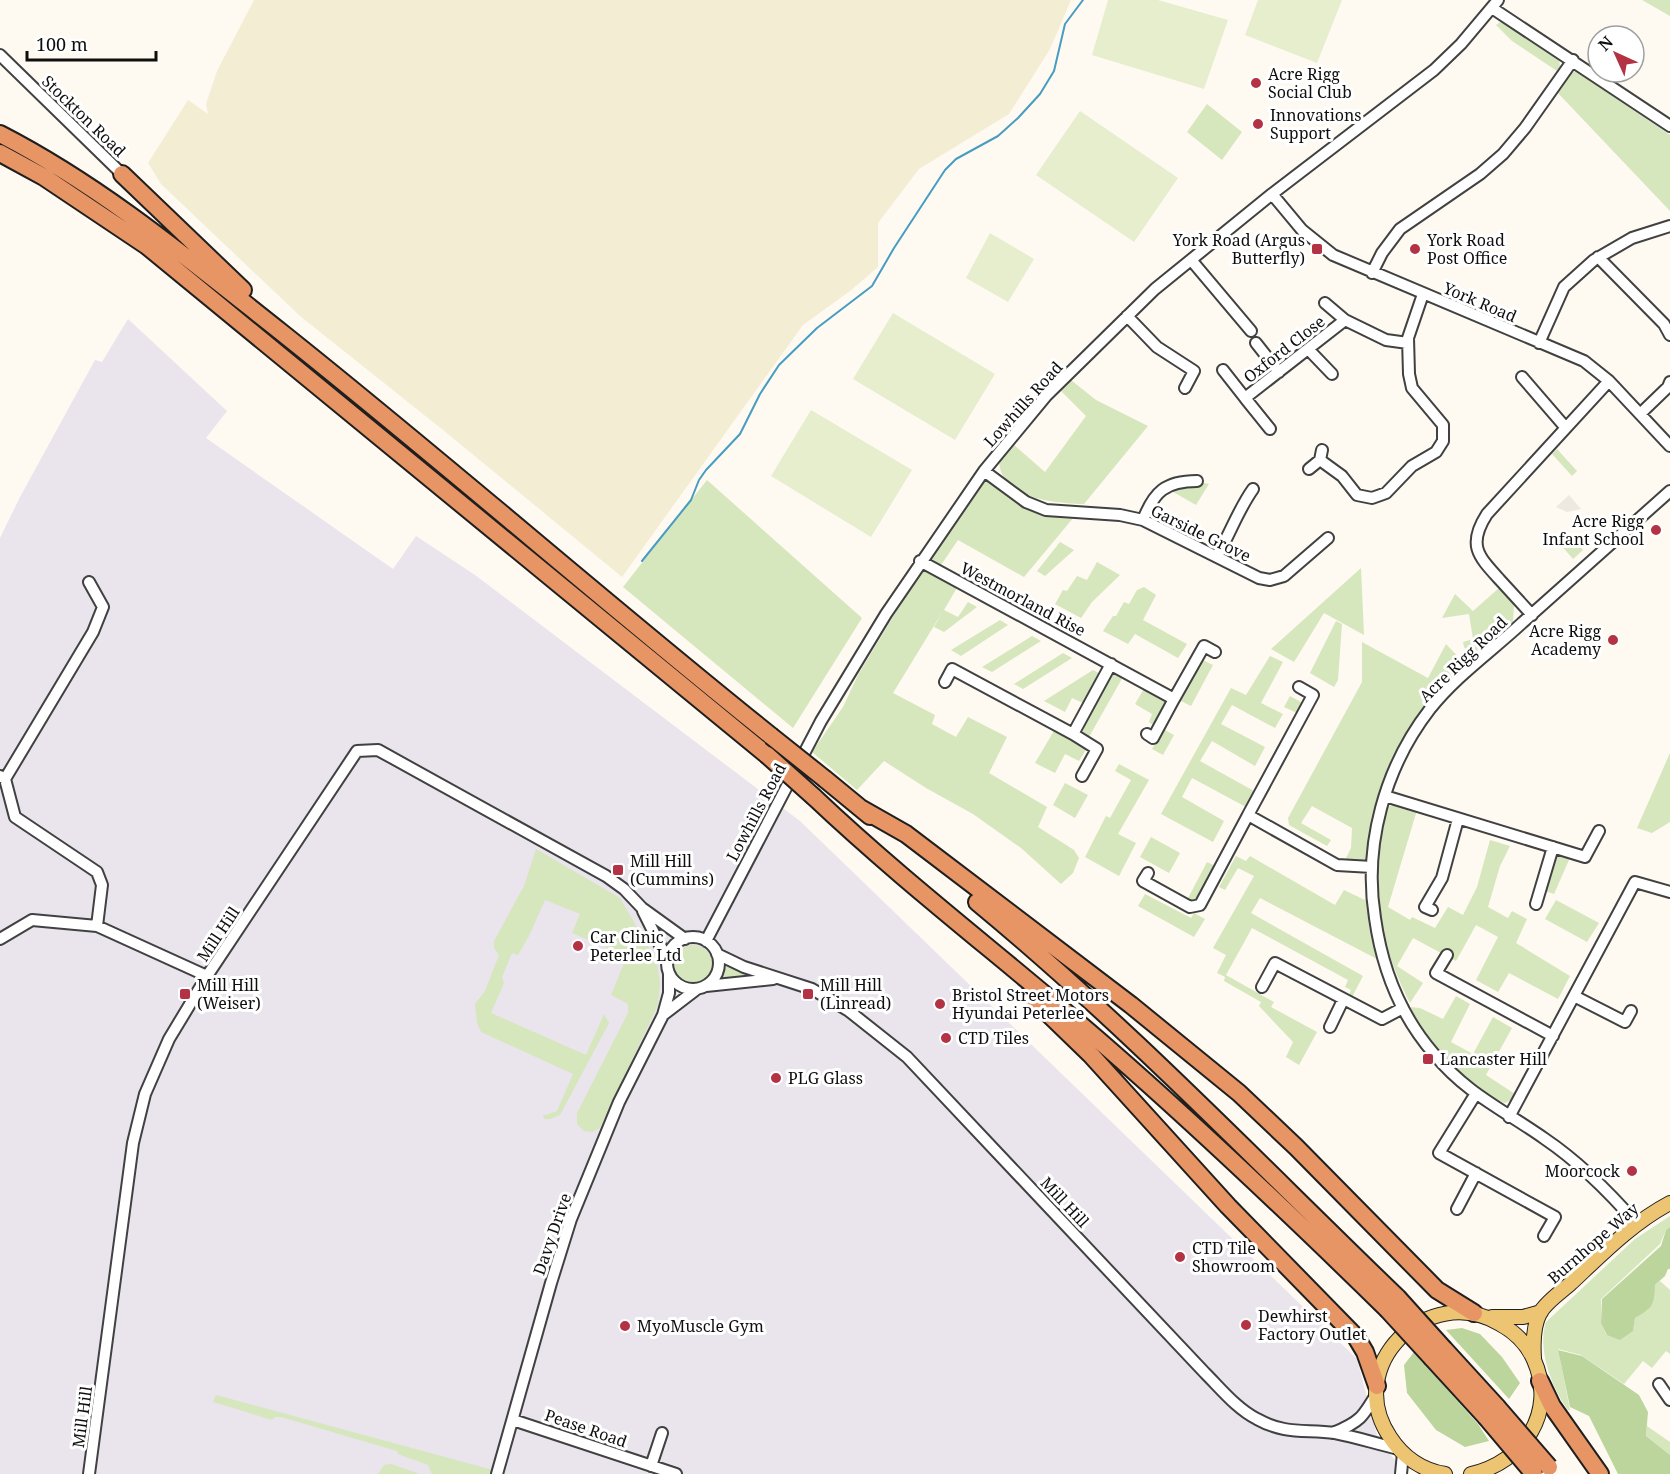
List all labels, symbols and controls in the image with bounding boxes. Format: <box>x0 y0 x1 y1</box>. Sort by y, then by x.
scale bar <box>27 24 156 62</box>
north arrow <box>1586 24 1646 84</box>
text: N <box>1593 31 1618 56</box>
text: 100 m <box>36 32 88 56</box>
place label: Acre Rigg Social Club <box>1268 63 1352 103</box>
street label: Stockton Road <box>37 70 131 162</box>
marker: Acre Rigg Social Club <box>1249 76 1263 90</box>
place label: Innovations Support <box>1270 104 1362 144</box>
marker: Innovations Support <box>1251 117 1265 131</box>
place label: York Road (Argus Butterfly) <box>1172 229 1305 269</box>
place label: York Road Post Office <box>1426 229 1507 269</box>
marker: York Road (Argus Butterfly) <box>1310 242 1324 256</box>
marker: York Road Post Office <box>1408 242 1422 256</box>
street label: York Road <box>1439 276 1520 327</box>
street label: Oxford Close <box>1239 310 1329 388</box>
street label: Lowhills Road <box>979 356 1067 452</box>
street label: Garside Grove <box>1147 499 1255 567</box>
place label: Acre Rigg Infant School <box>1543 510 1644 550</box>
marker: Acre Rigg Infant School <box>1649 523 1663 537</box>
street label: Westmorland Rise <box>957 557 1089 641</box>
street label: Acre Rigg Road <box>1414 611 1512 707</box>
place label: Acre Rigg Academy <box>1529 620 1602 660</box>
marker: Acre Rigg Academy <box>1606 633 1620 647</box>
street label: Lowhills Road <box>721 759 791 865</box>
place label: Mill Hill (Cummins) <box>630 850 714 890</box>
marker: Mill Hill (Cummins) <box>611 863 625 877</box>
street label: Mill Hill <box>192 902 244 966</box>
place label: Car Clinic Peterlee Ltd <box>590 926 682 966</box>
marker: Car Clinic Peterlee Ltd <box>571 939 585 953</box>
place label: Mill Hill (Weiser) <box>197 974 261 1014</box>
place label: Mill Hill (Linread) <box>820 974 891 1014</box>
place label: Bristol Street Motors Hyundai Peterlee <box>952 984 1109 1024</box>
marker: Mill Hill (Weiser) <box>178 987 192 1001</box>
marker: Mill Hill (Linread) <box>801 987 815 1001</box>
marker: Bristol Street Motors Hyundai Peterlee <box>933 997 947 1011</box>
place label: CTD Tiles <box>958 1027 1029 1049</box>
marker: CTD Tiles <box>939 1031 953 1045</box>
place label: Lancaster Hill <box>1440 1048 1547 1070</box>
marker: Lancaster Hill <box>1421 1052 1435 1066</box>
place label: PLG Glass <box>788 1067 863 1089</box>
marker: PLG Glass <box>769 1071 783 1085</box>
place label: Moorcock <box>1545 1160 1621 1182</box>
marker: Moorcock <box>1625 1164 1639 1178</box>
street label: Mill Hill <box>1036 1172 1094 1232</box>
street label: Davy Drive <box>528 1190 576 1278</box>
street label: Burnhope Way <box>1543 1197 1644 1289</box>
place label: CTD Tile Showroom <box>1192 1237 1275 1277</box>
marker: CTD Tile Showroom <box>1173 1250 1187 1264</box>
place label: Dewhirst Factory Outlet <box>1258 1305 1366 1345</box>
place label: MyoMuscle Gym <box>637 1315 764 1337</box>
marker: Dewhirst Factory Outlet <box>1239 1318 1253 1332</box>
marker: MyoMuscle Gym <box>618 1319 632 1333</box>
street label: Mill Hill <box>67 1385 97 1449</box>
street label: Pease Road <box>542 1404 630 1452</box>

